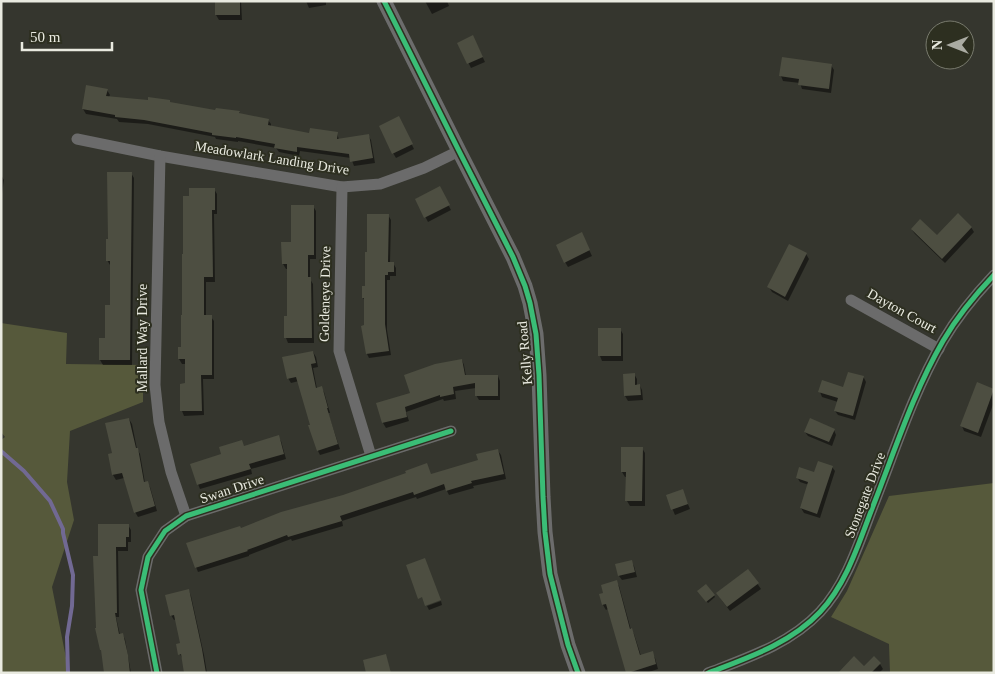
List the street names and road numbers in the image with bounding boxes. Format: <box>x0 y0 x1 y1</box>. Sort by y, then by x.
street label: Meadowlark Landing Drive <box>194 138 350 178</box>
street label: Goldeneye Drive <box>317 246 333 342</box>
street label: Mallard Way Drive <box>135 284 150 392</box>
street label: Dayton Court <box>865 286 939 336</box>
street label: Kelly Road <box>515 320 535 386</box>
street label: Stonegate Drive <box>842 450 888 540</box>
street label: Swan Drive <box>198 472 266 506</box>

